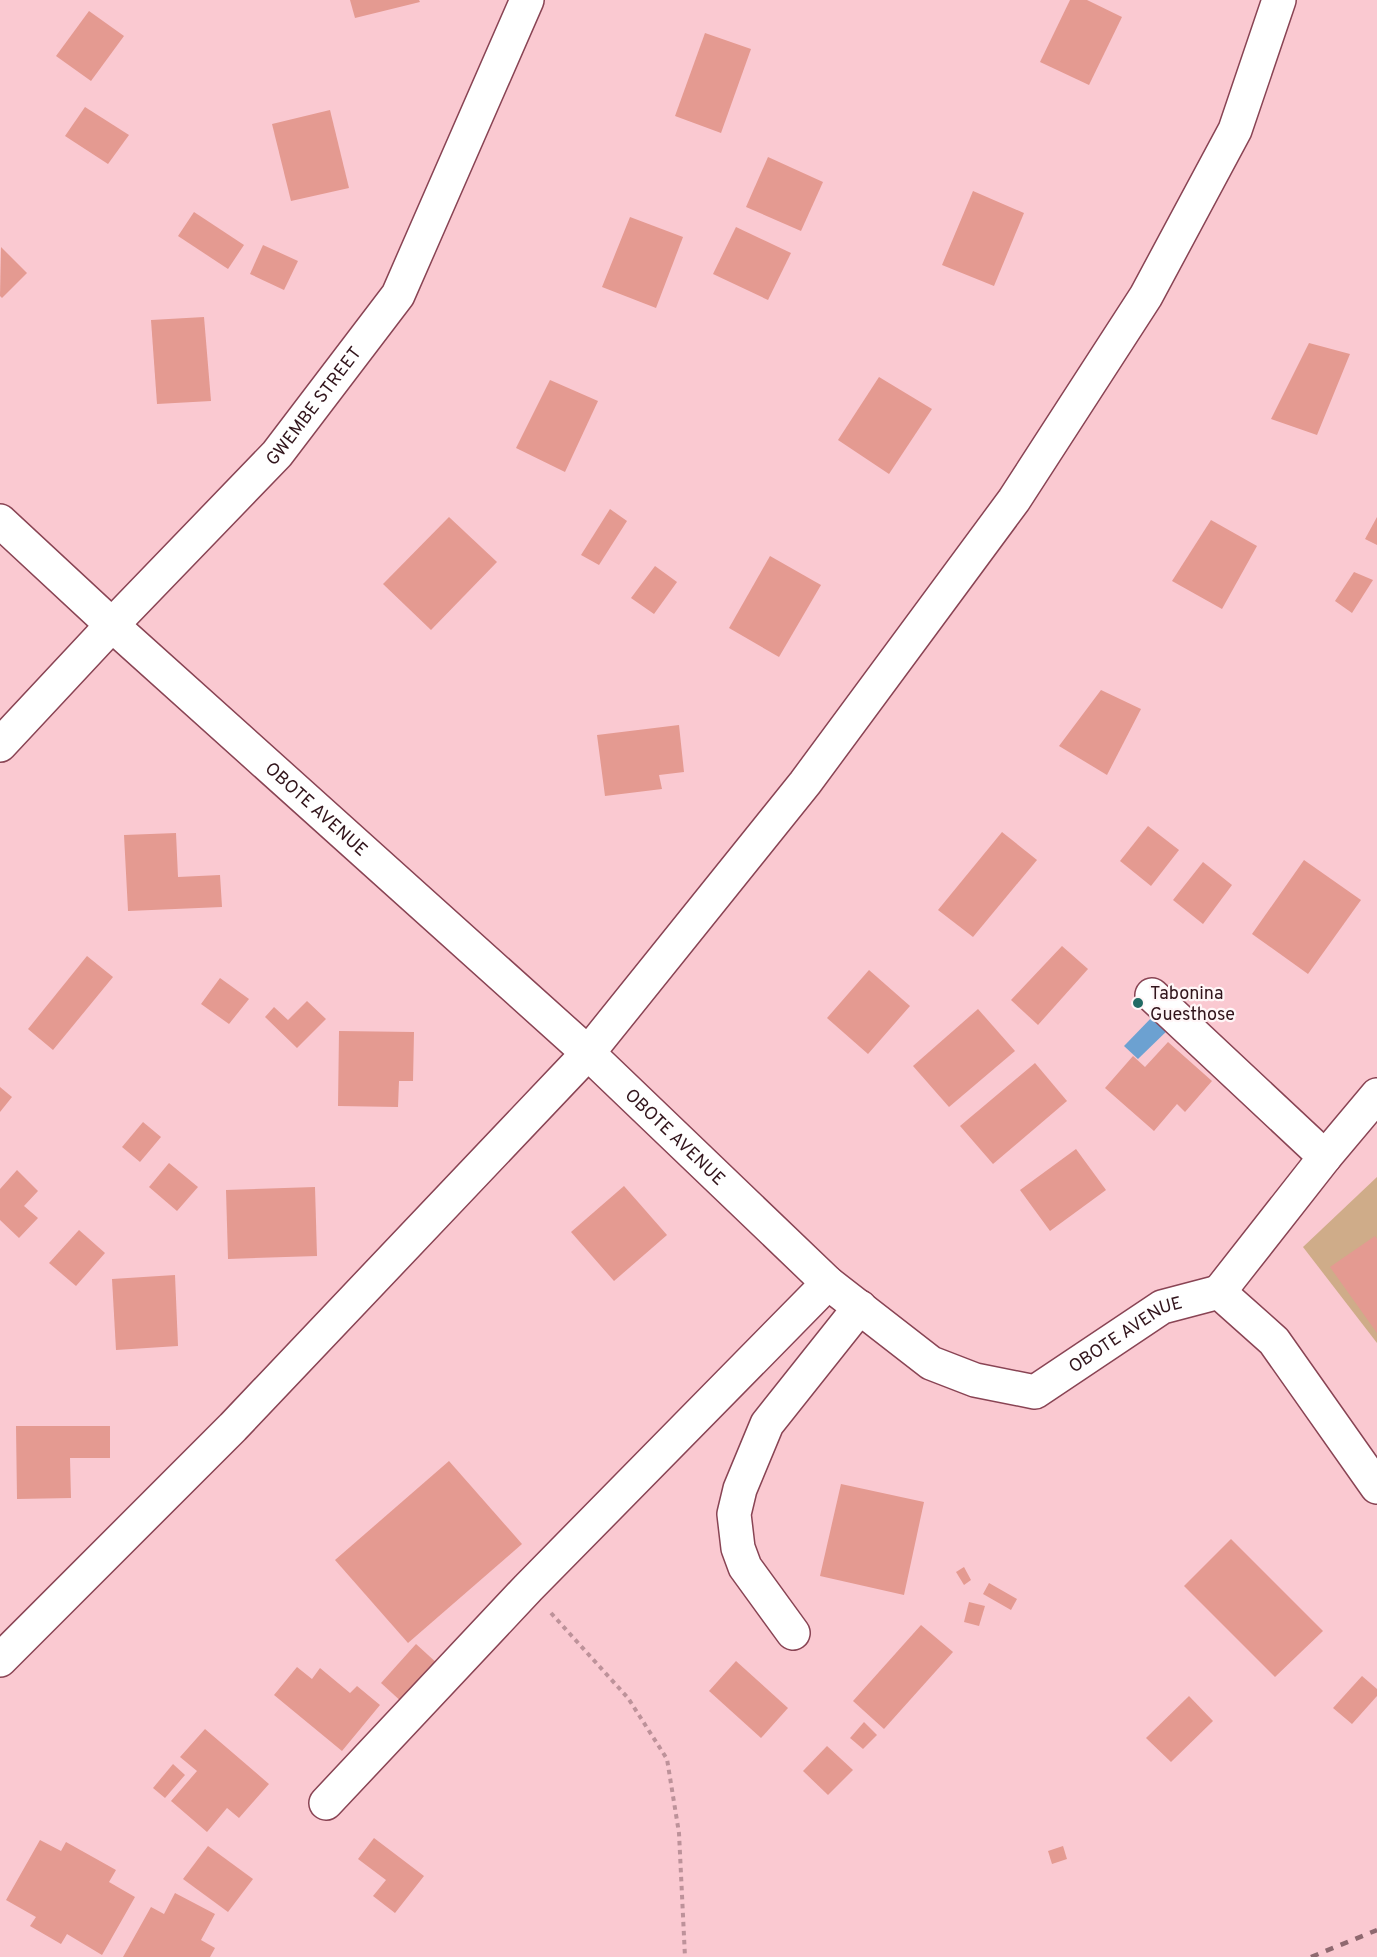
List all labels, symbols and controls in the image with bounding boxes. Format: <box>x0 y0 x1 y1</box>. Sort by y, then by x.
street label: GWEMBE STREET <box>262 343 367 471</box>
street label: OBOTE AVENUE <box>259 758 372 862</box>
place label: Tabonina Guesthose <box>1150 983 1235 1027</box>
marker: Tabonina Guesthose <box>1131 996 1145 1010</box>
street label: OBOTE AVENUE <box>619 1084 729 1191</box>
street label: OBOTE AVENUE <box>1065 1292 1185 1379</box>

